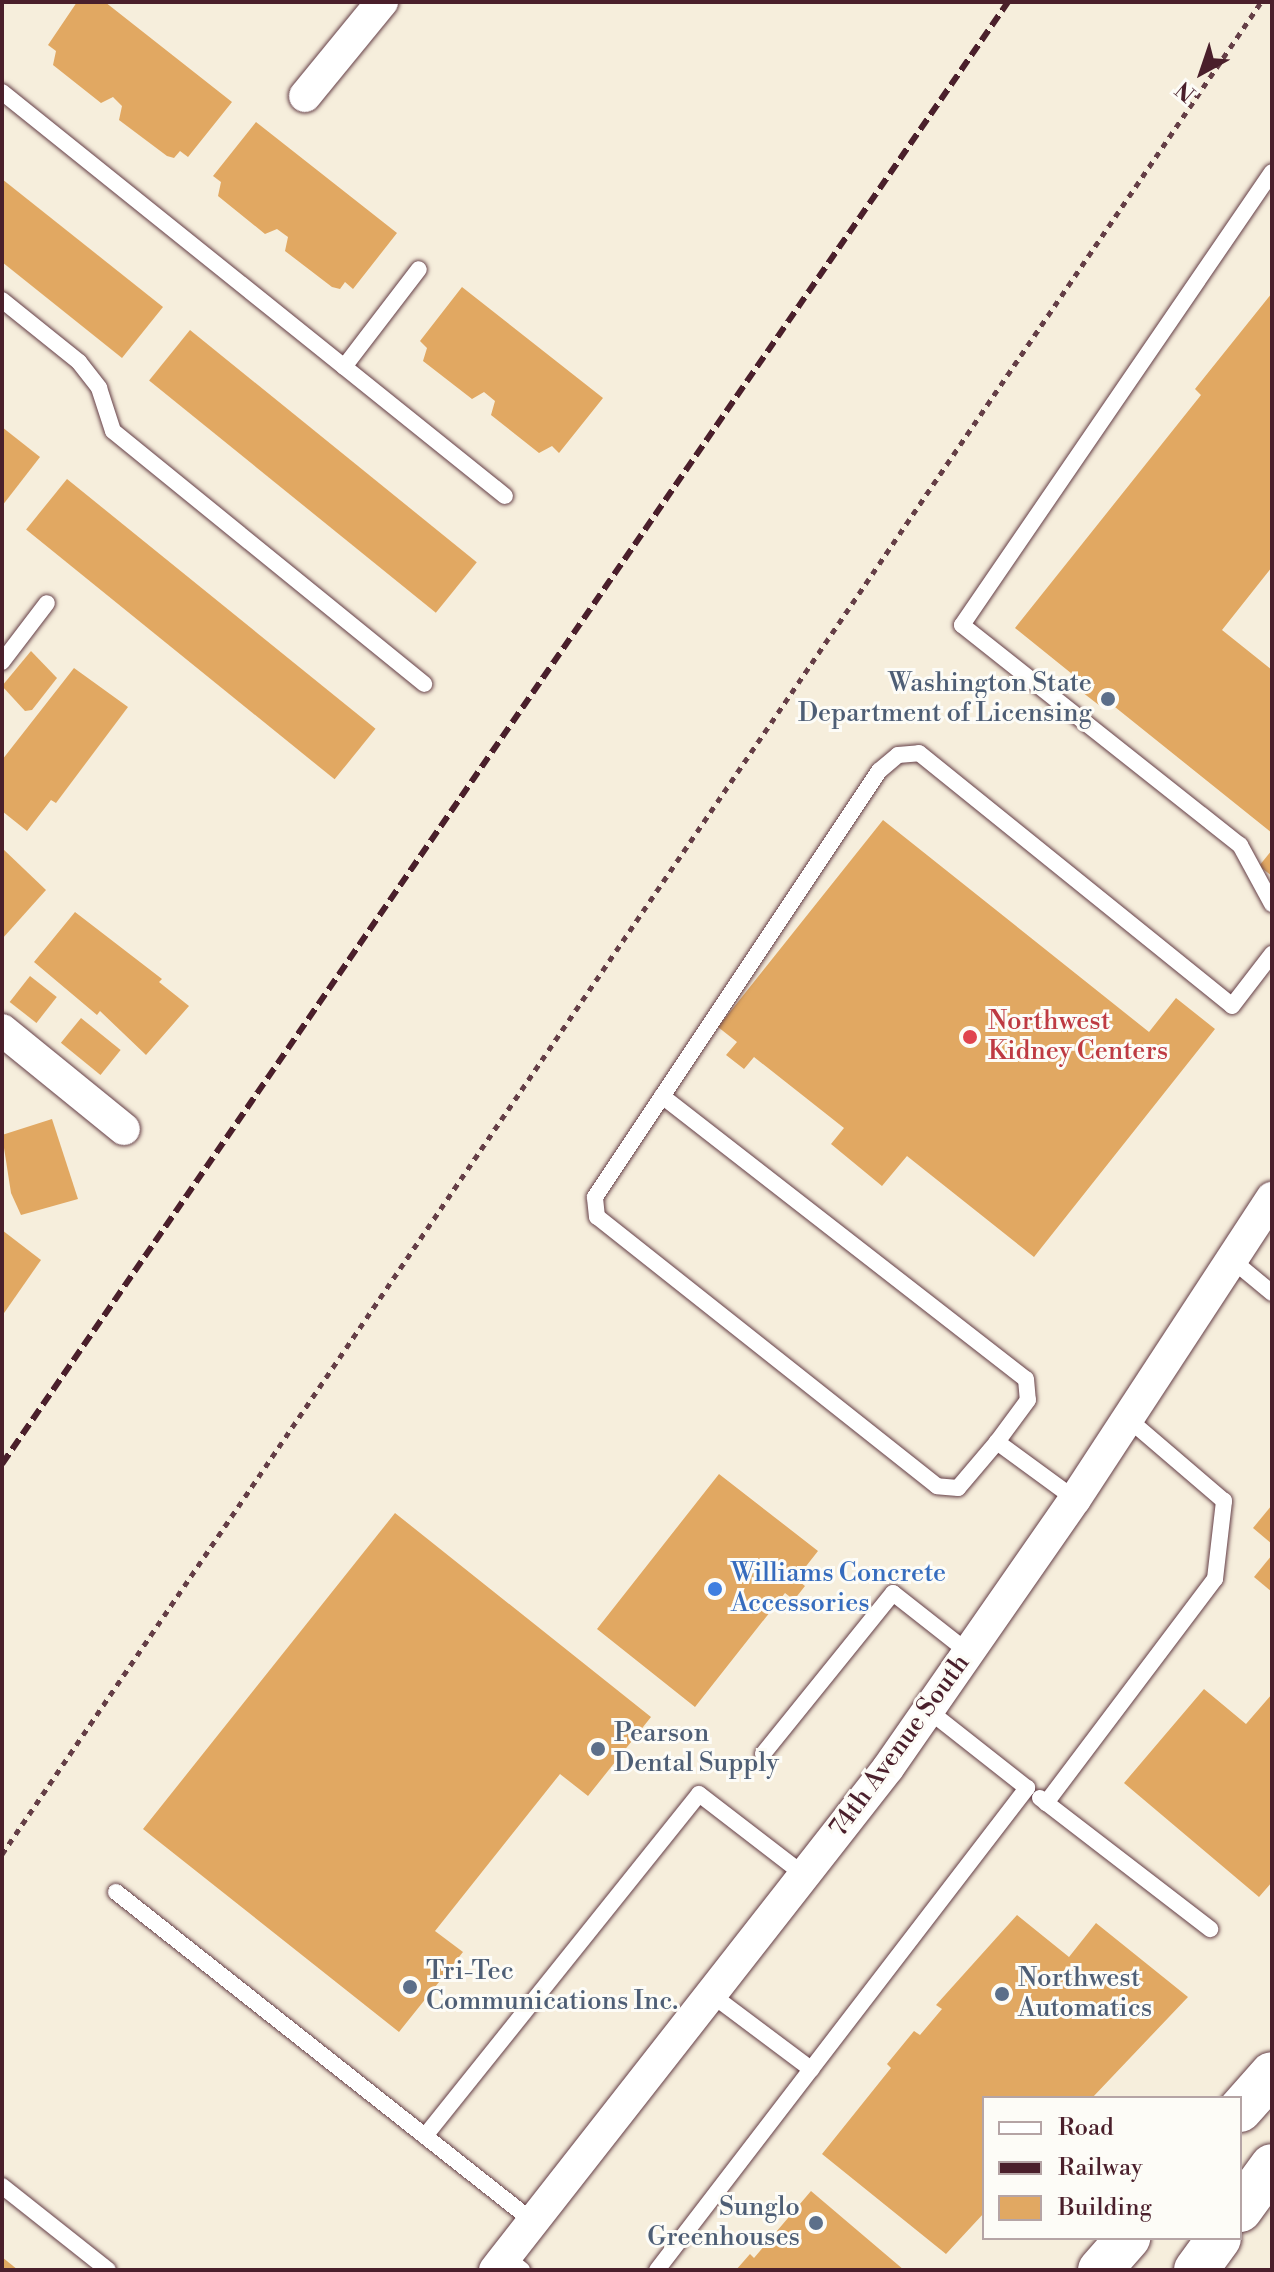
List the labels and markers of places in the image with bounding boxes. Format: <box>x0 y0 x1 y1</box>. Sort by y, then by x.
place label: Washington State Department of Licensing <box>798 668 1092 730</box>
marker: Washington State Department of Licensing <box>1099 690 1117 708</box>
place label: Northwest Kidney Centers <box>988 1006 1168 1068</box>
marker: Northwest Kidney Centers <box>959 1026 981 1048</box>
place label: Williams Concrete Accessories <box>731 1558 946 1620</box>
marker: Williams Concrete Accessories <box>706 1580 724 1598</box>
place label: Pearson Dental Supply <box>614 1718 779 1780</box>
marker: Pearson Dental Supply <box>589 1740 607 1758</box>
place label: Tri-Tec Communications Inc. <box>426 1956 678 2018</box>
place label: Northwest Automatics <box>1018 1963 1152 2024</box>
marker: Tri-Tec Communications Inc. <box>401 1978 419 1996</box>
marker: Northwest Automatics <box>993 1985 1011 2003</box>
place label: Sunglo Greenhouses <box>647 2192 800 2254</box>
marker: Sunglo Greenhouses <box>807 2214 825 2232</box>

